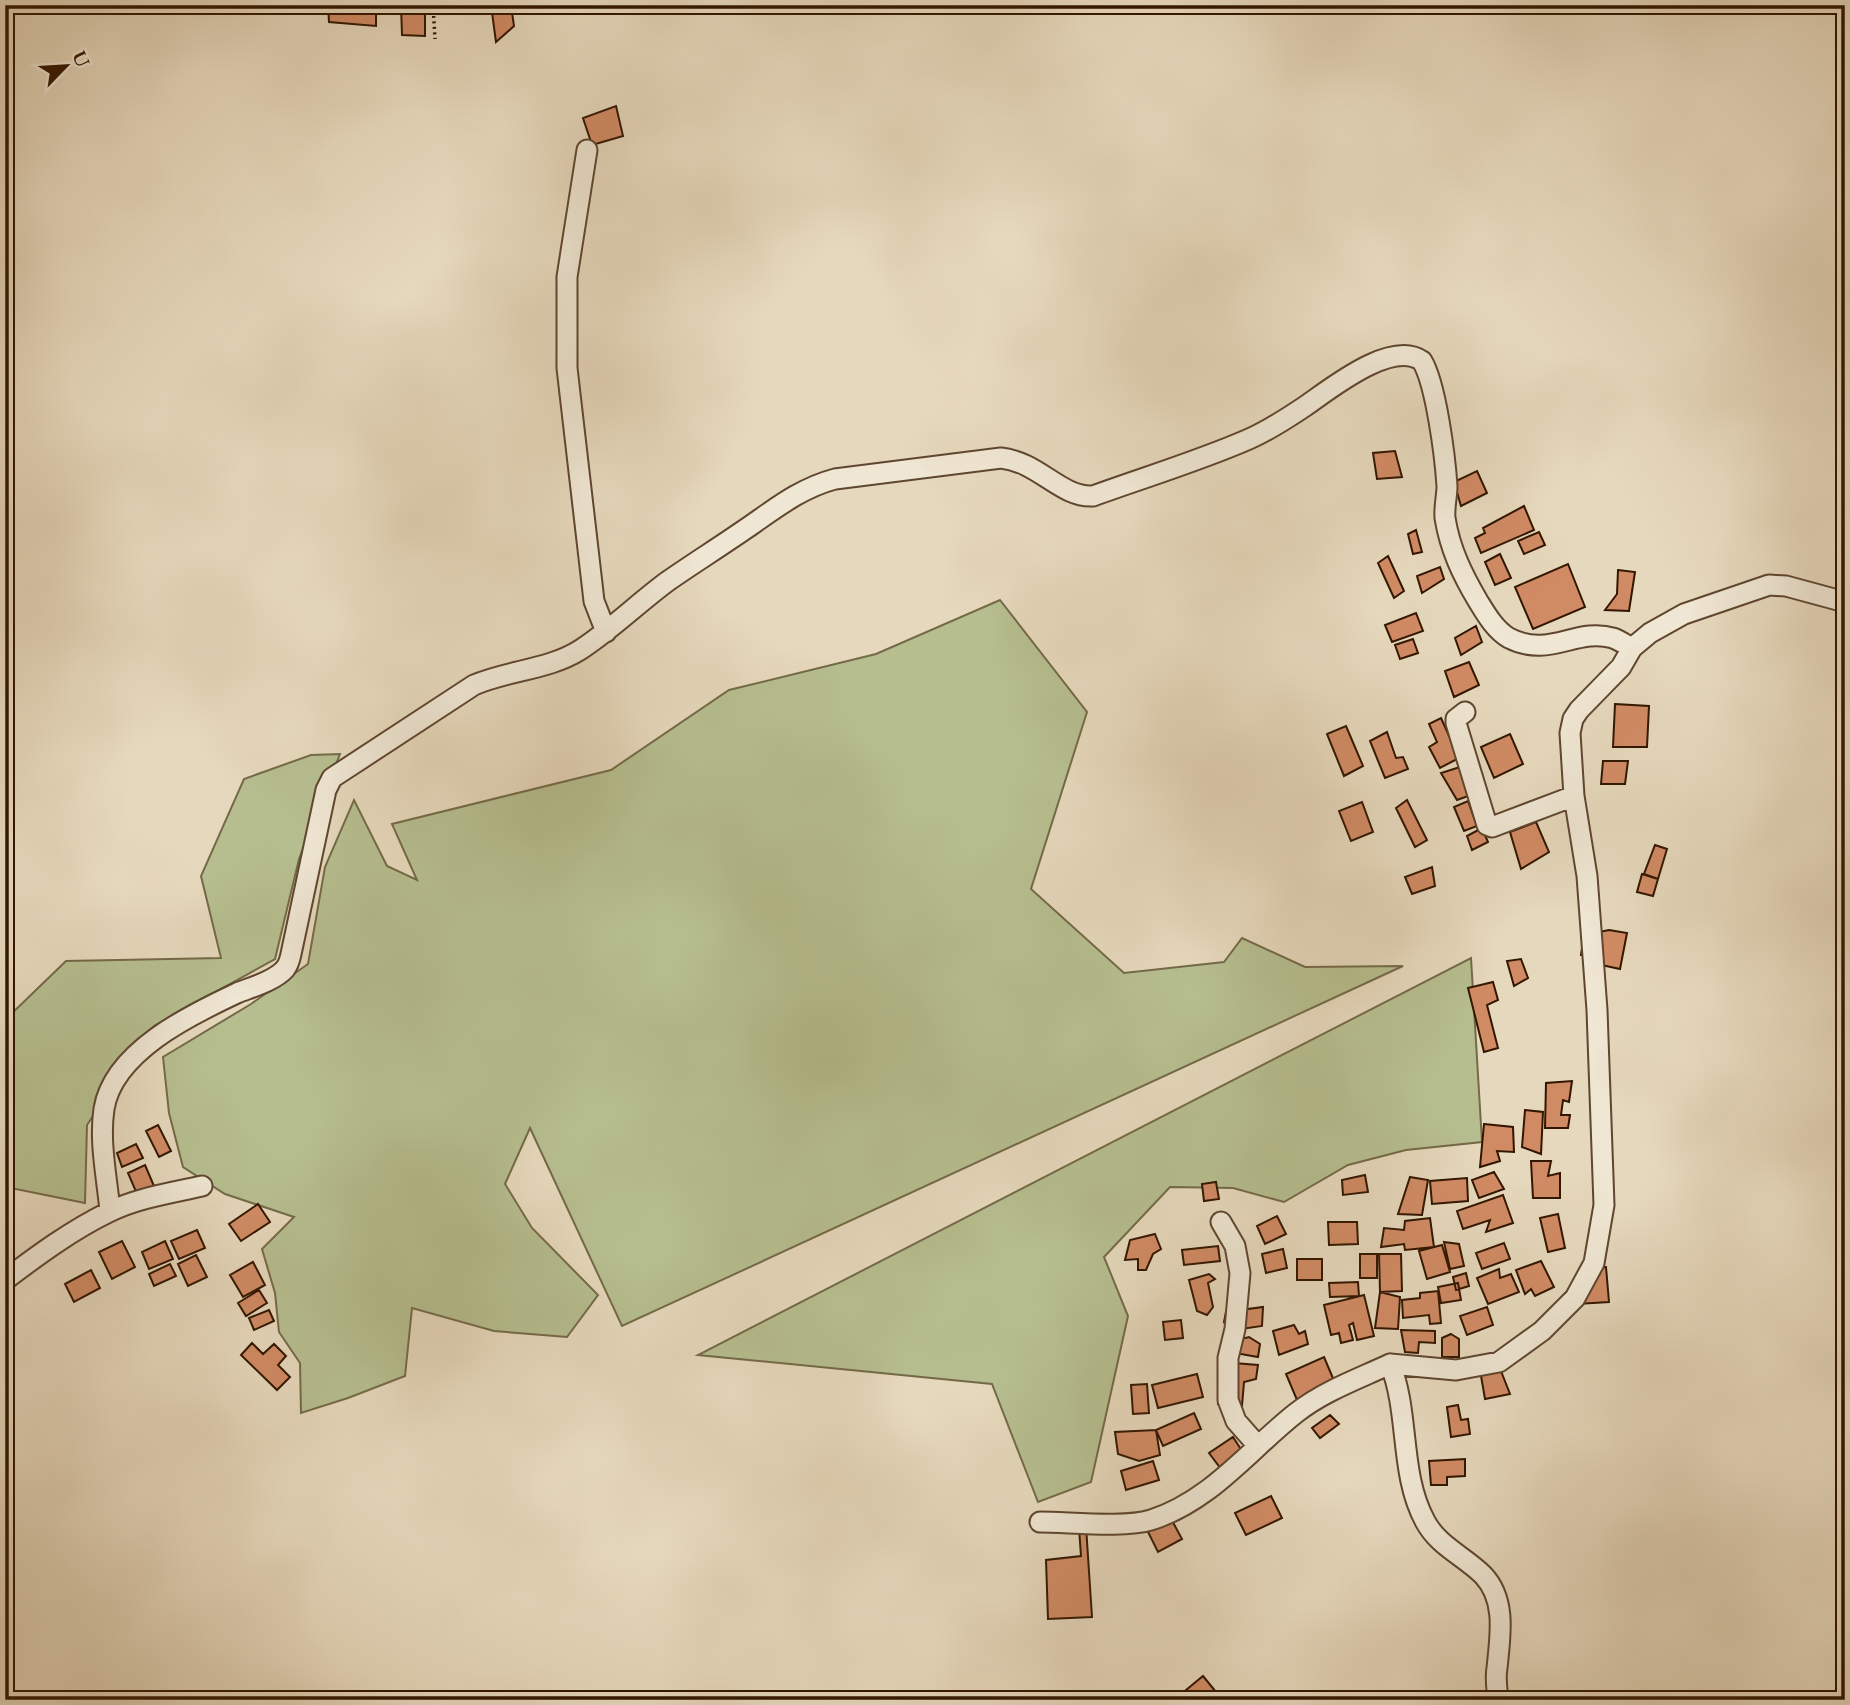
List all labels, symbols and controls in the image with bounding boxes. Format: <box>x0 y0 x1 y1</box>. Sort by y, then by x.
north arrow <box>32 32 102 102</box>
text: U <box>65 47 96 72</box>

